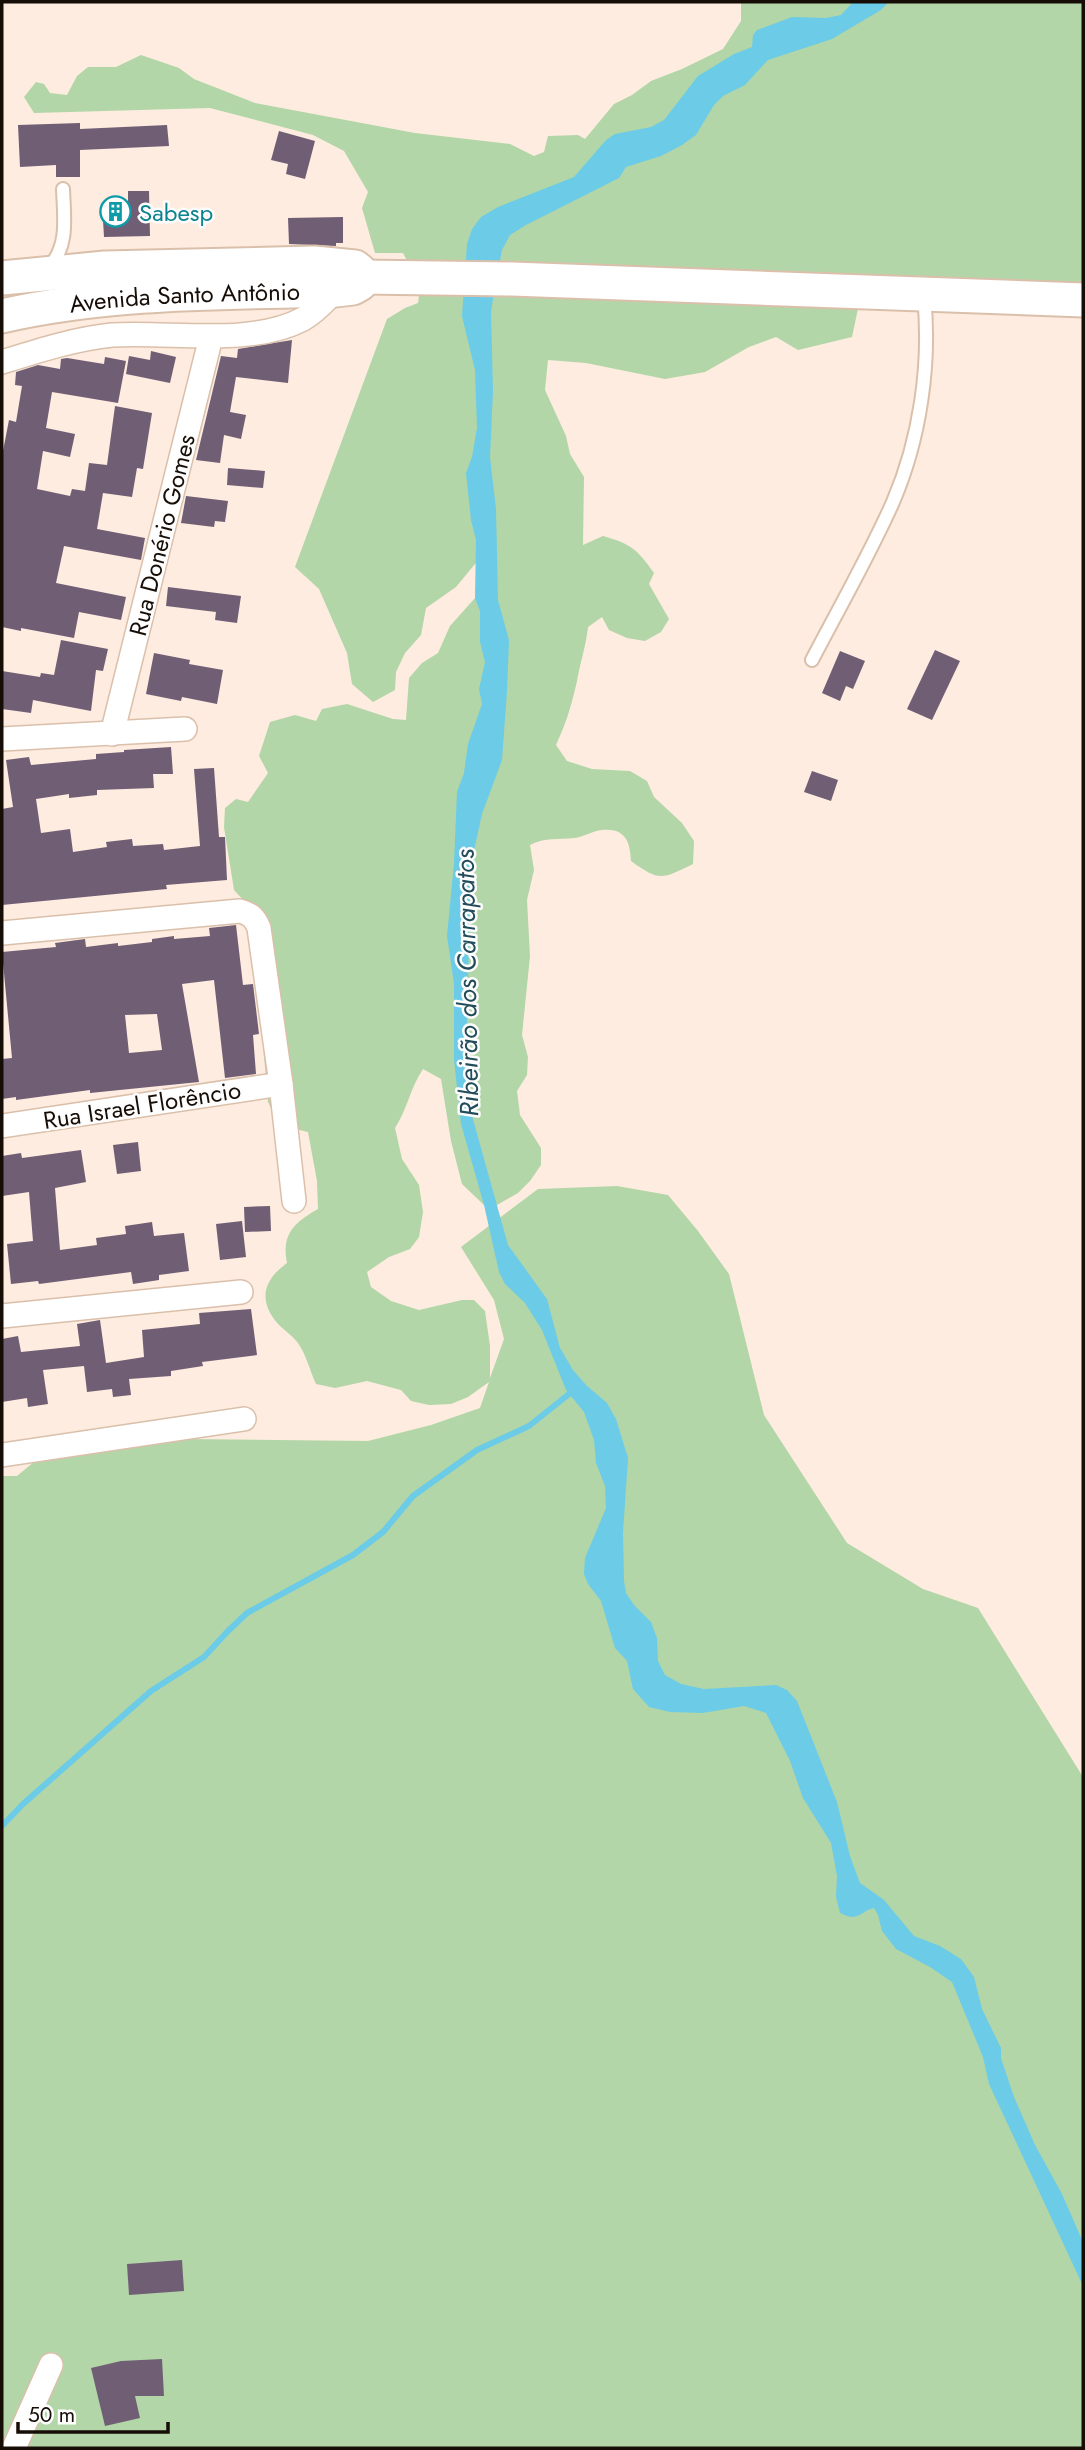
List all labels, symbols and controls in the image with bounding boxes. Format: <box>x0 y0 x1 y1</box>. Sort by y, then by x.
building icon: Sabesp <box>99 195 133 229</box>
place label: Sabesp <box>139 195 213 230</box>
street label: Avenida Santo Antônio <box>67 273 300 321</box>
street label: Rua Donério Gomes <box>120 431 204 639</box>
water label: Ribeirão dos Carrapatos <box>446 848 488 1117</box>
street label: Rua Israel Florêncio <box>41 1072 243 1138</box>
scale bar <box>18 2390 168 2434</box>
text: 50 m <box>28 2400 75 2430</box>

